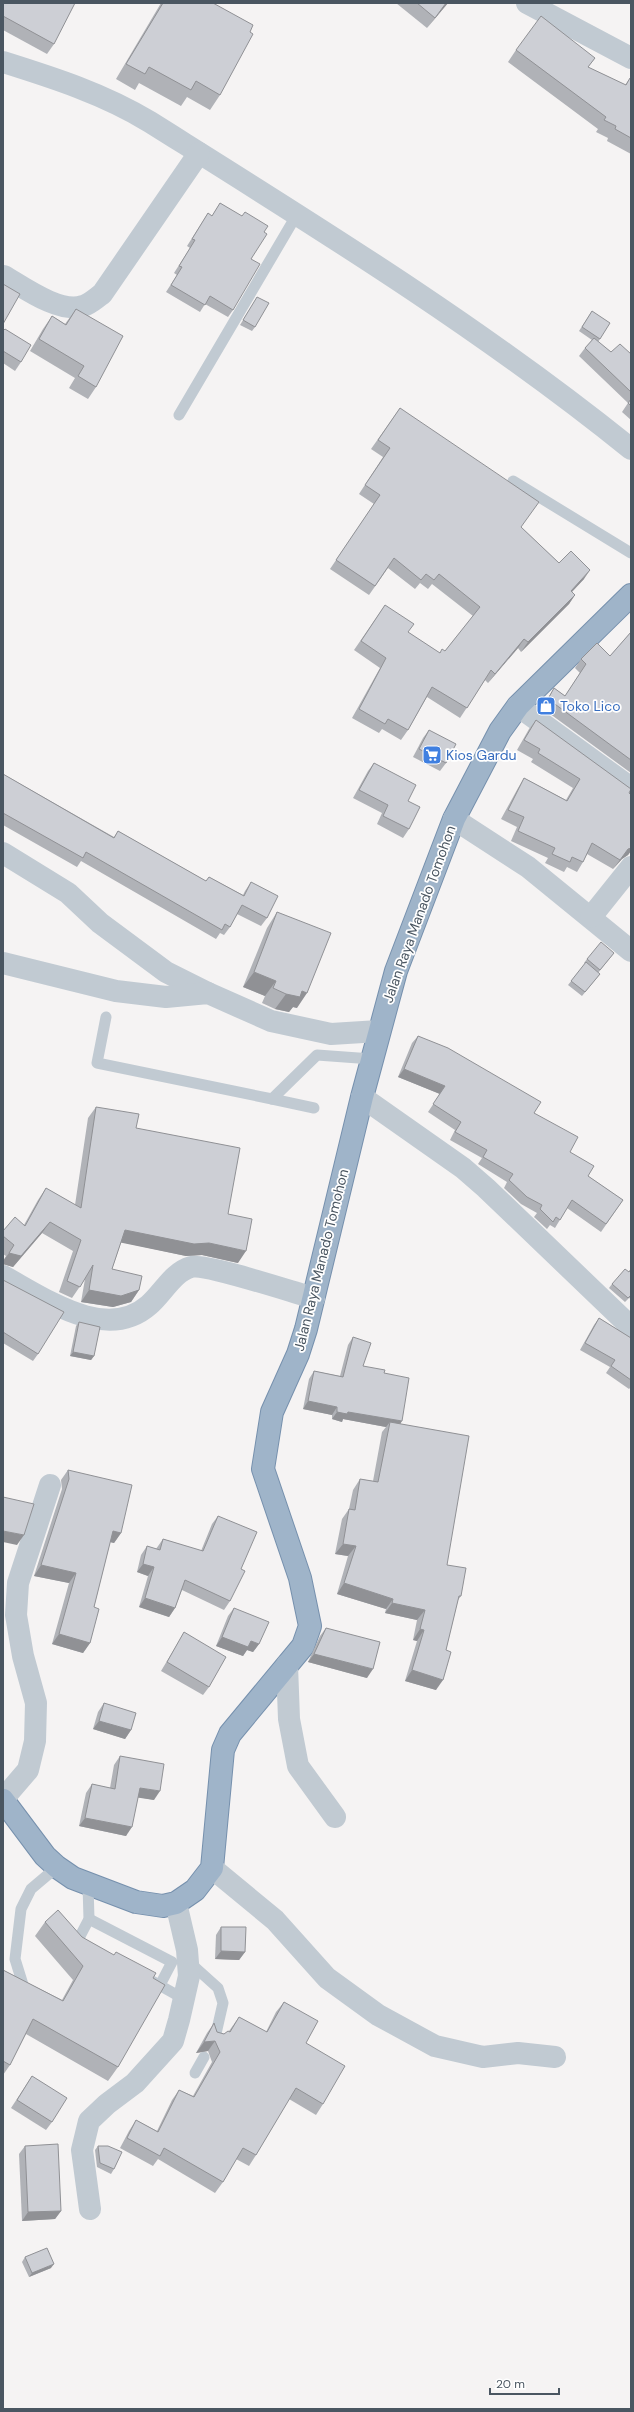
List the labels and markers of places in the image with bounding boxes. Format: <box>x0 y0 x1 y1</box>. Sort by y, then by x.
shop icon: Toko Lico <box>535 695 557 717</box>
place label: Toko Lico <box>560 697 621 715</box>
supermarket icon: Kios Gardu <box>421 744 443 766</box>
place label: Kios Gardu <box>446 746 517 764</box>

